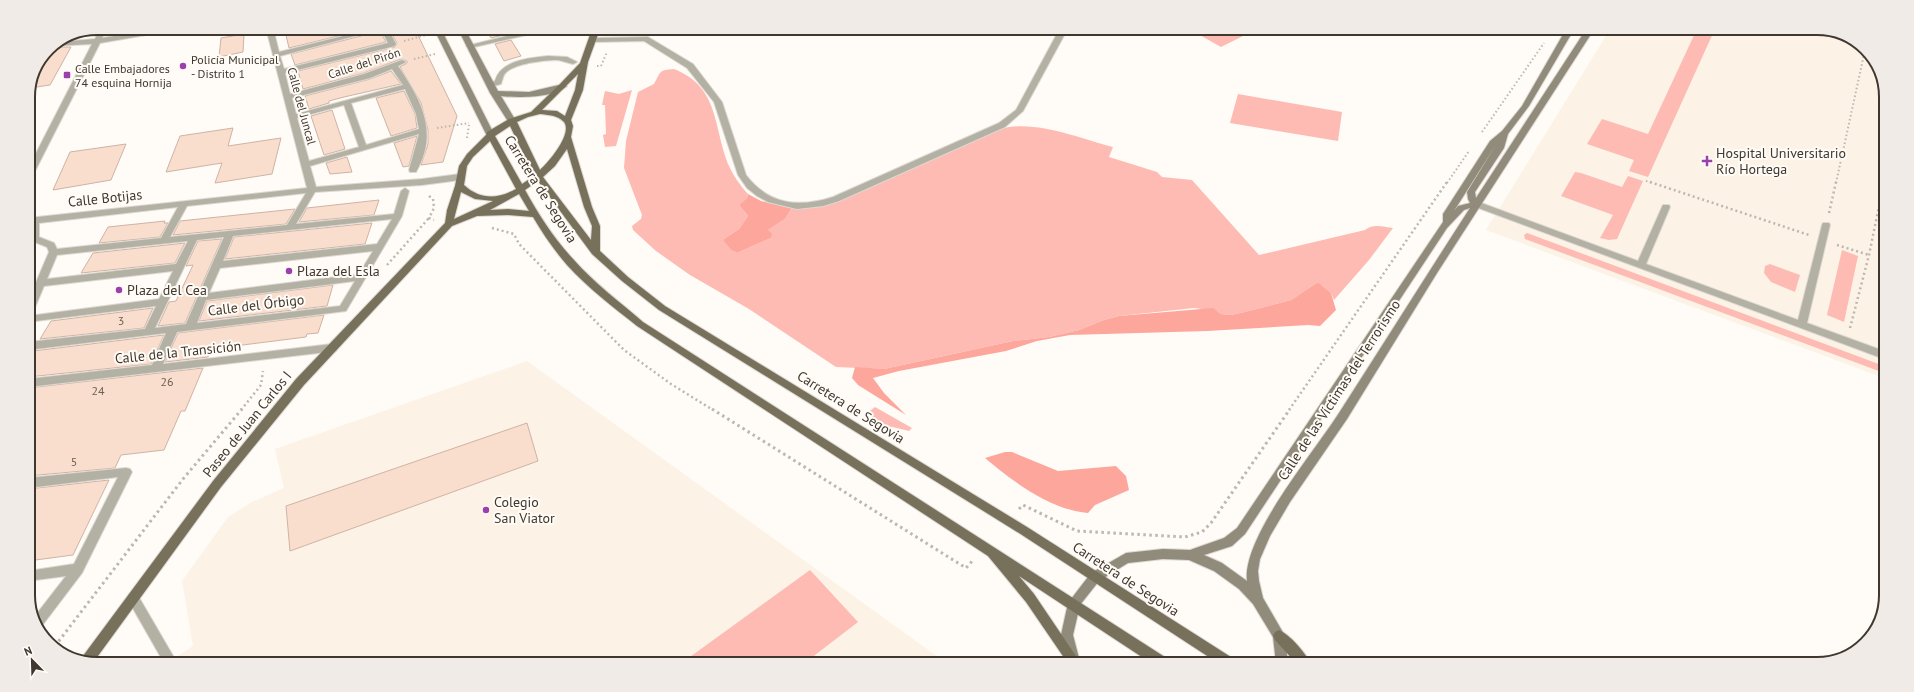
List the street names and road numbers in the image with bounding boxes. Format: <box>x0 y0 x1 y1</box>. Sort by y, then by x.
street label: Calle del Pirón <box>326 44 402 82</box>
street label: Calle del Juncal <box>284 66 320 147</box>
street label: Carretera de Segovia <box>501 132 581 246</box>
street label: Calle Botijas <box>67 185 143 211</box>
street label: Calle del Órbigo <box>207 290 305 320</box>
street label: Calle de las Víctimas del Terrorismo <box>1274 296 1404 484</box>
street label: Calle de la Transición <box>114 336 242 368</box>
street label: Paseo de Juan Carlos I <box>199 367 295 481</box>
street label: Carretera de Segovia <box>794 367 908 447</box>
street label: Carretera de Segovia <box>1069 538 1183 620</box>

